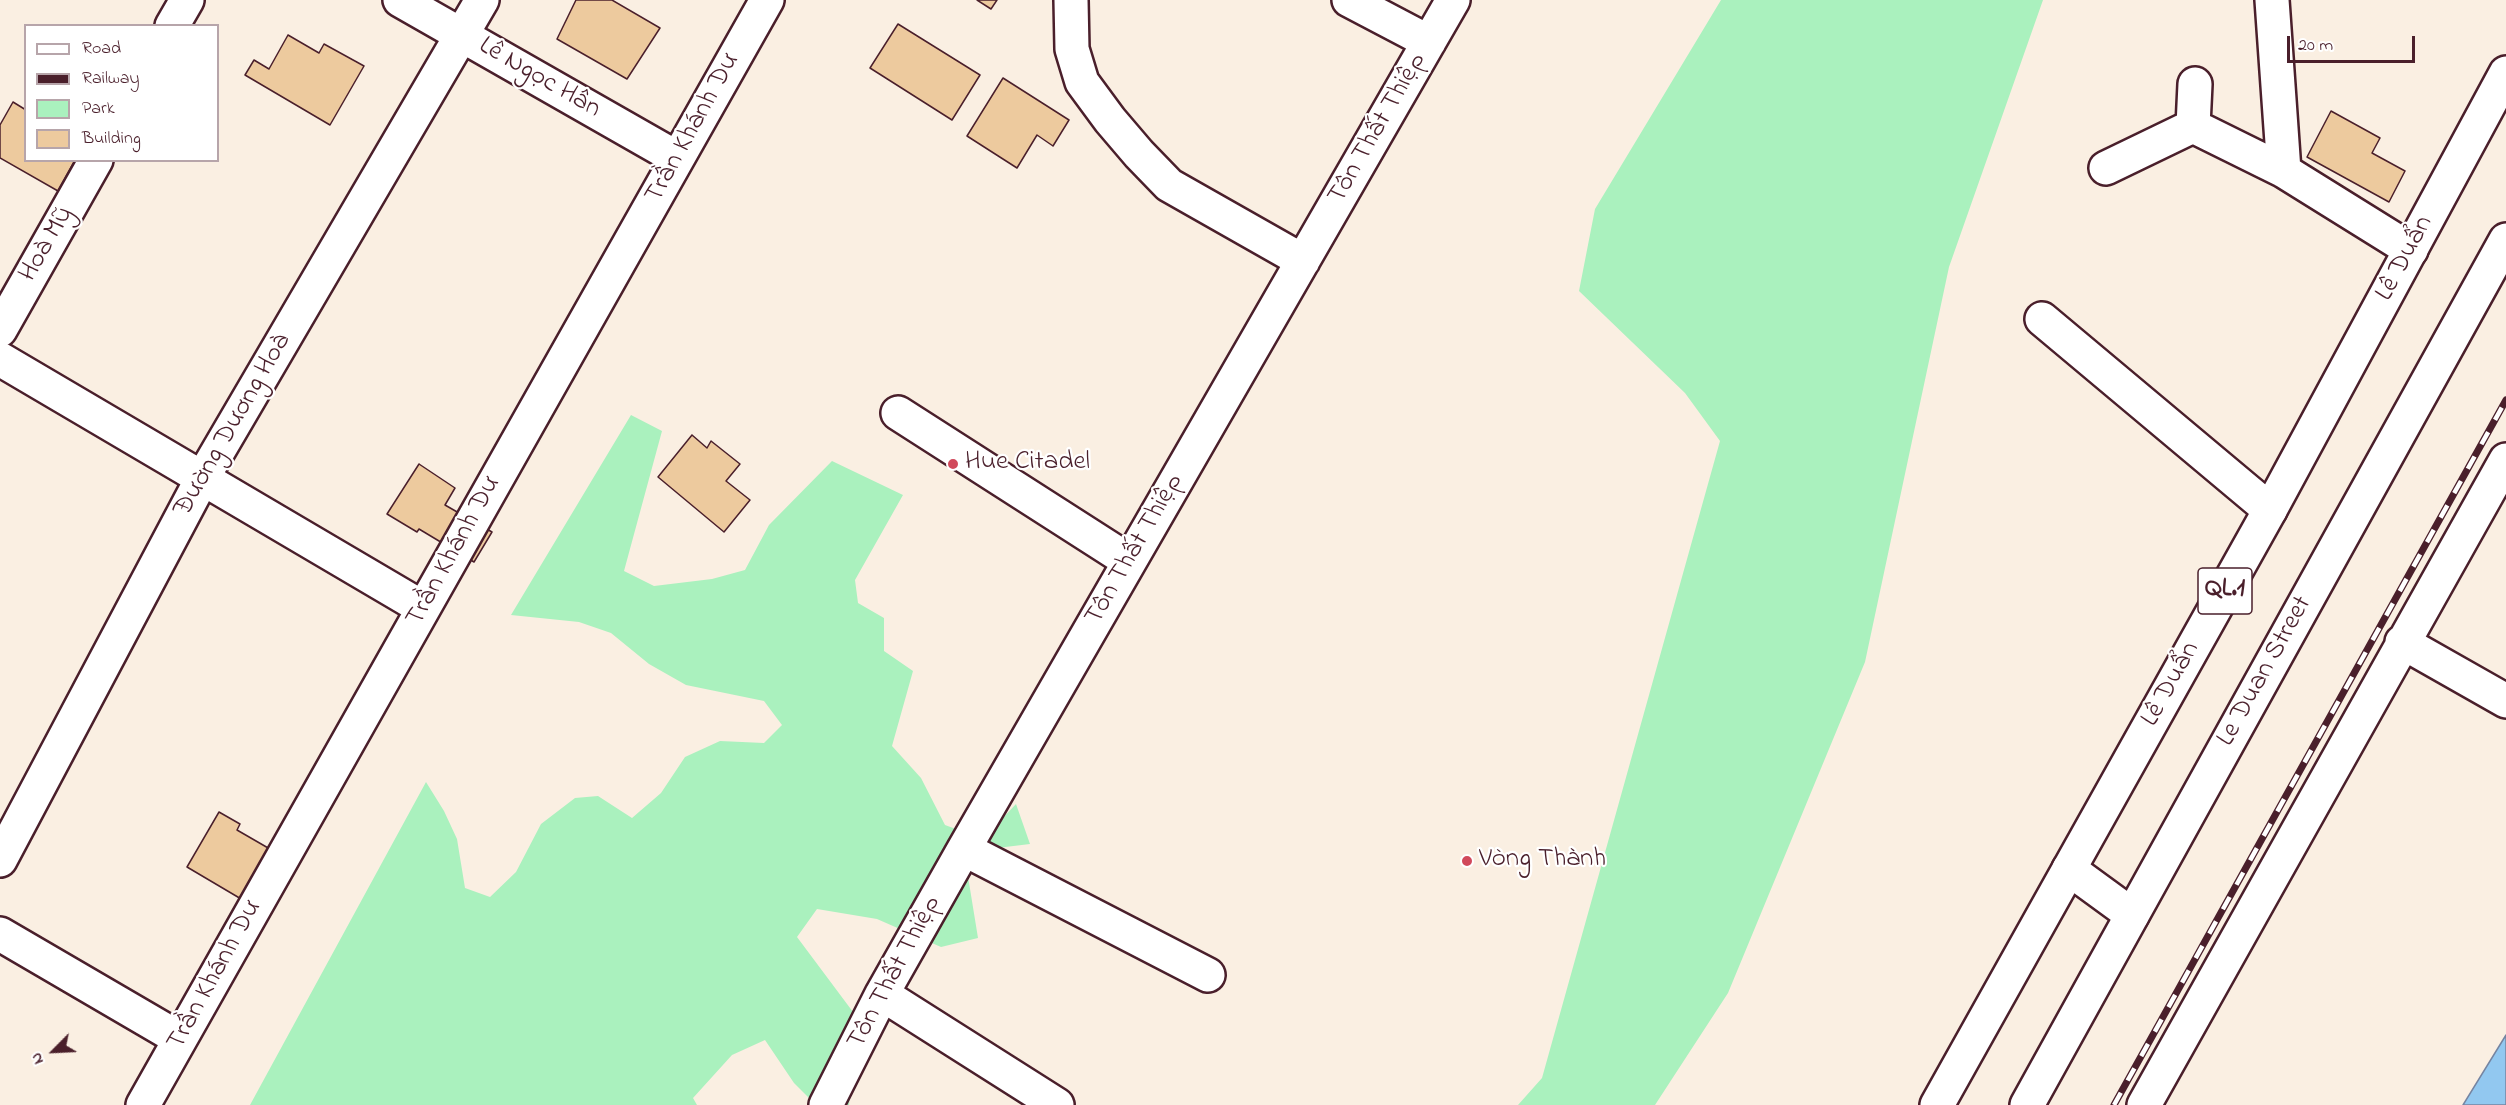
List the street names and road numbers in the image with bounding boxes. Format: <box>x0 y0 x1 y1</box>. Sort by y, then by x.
street label: Lê Ngọc Hân <box>472 31 606 127</box>
street label: Trần Khánh Dư <box>640 48 748 210</box>
street label: Tôn Thất Thiệp <box>1323 48 1435 210</box>
street label: Hoà Mỹ <box>14 202 82 288</box>
street label: Lê Duẩn <box>2370 211 2442 307</box>
street label: Đường Dương Hoà <box>168 329 300 523</box>
street label: Tôn Thất Thiệp <box>1080 469 1192 631</box>
street label: Trần Khánh Dư <box>401 471 509 633</box>
road number: QL.1 <box>2198 568 2252 614</box>
street label: Le Duan Street <box>2211 591 2321 753</box>
street label: Lê Duẩn <box>2136 637 2208 733</box>
street label: Tôn Thất Thiệp <box>842 891 950 1055</box>
street label: Trần Khánh Dư <box>162 895 270 1057</box>

